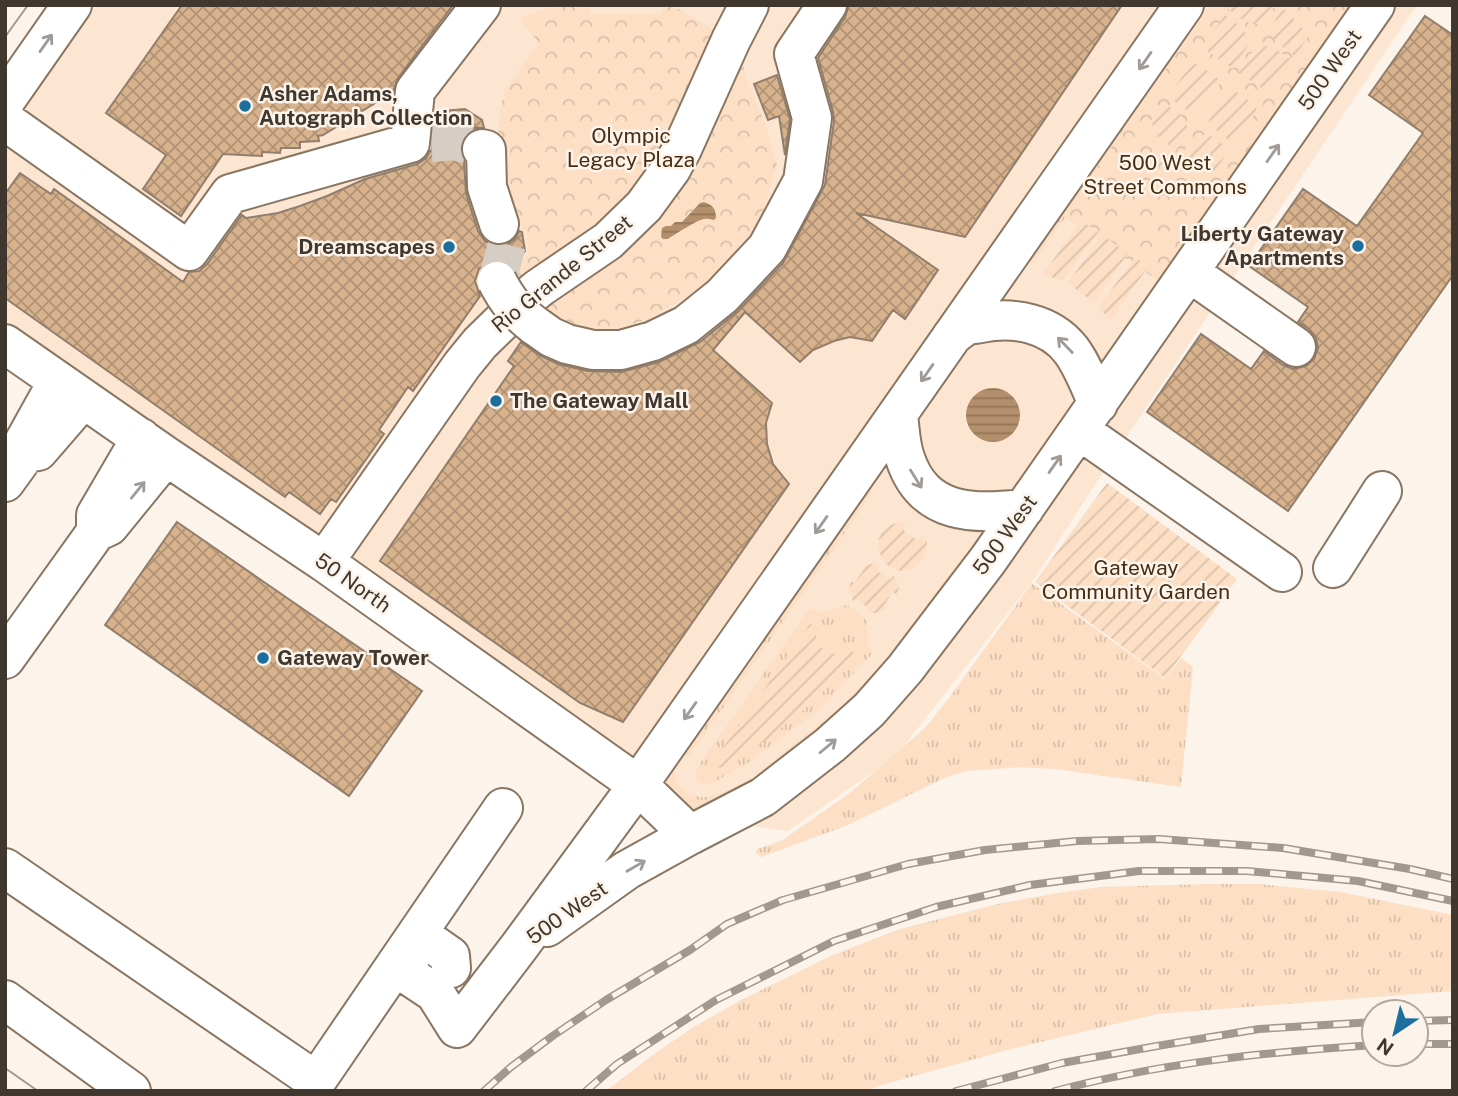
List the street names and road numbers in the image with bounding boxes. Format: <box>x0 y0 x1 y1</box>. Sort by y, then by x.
street label: 500 West <box>1293 24 1367 115</box>
street label: Rio Grande Street <box>486 209 637 338</box>
street label: 500 West <box>967 490 1042 580</box>
street label: 50 North <box>310 547 396 618</box>
street label: 500 West <box>521 876 612 950</box>

